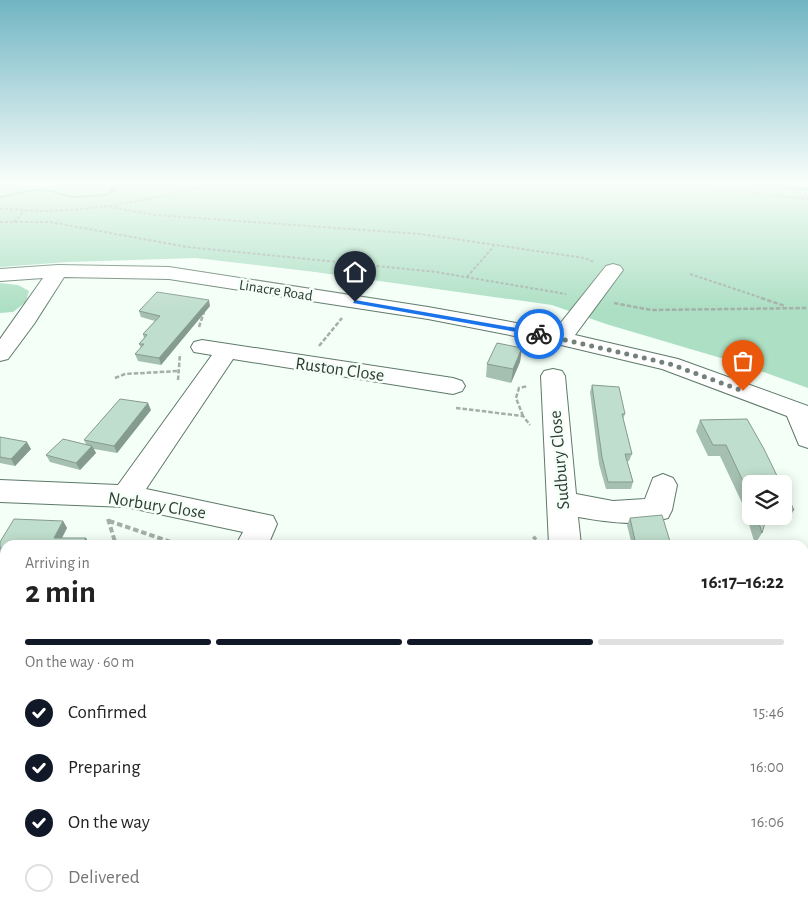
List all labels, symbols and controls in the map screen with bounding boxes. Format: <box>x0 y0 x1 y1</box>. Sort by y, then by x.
pin <box>334 251 376 302</box>
icon: home <box>341 258 369 286</box>
street label: Linacre Road <box>238 277 314 304</box>
courier <box>514 309 564 359</box>
icon: bike <box>525 320 553 348</box>
pin <box>722 340 764 391</box>
icon: bag <box>729 347 757 375</box>
street label: Ruston Close <box>294 355 385 385</box>
street label: Sudbury Close <box>547 410 573 510</box>
map controls <box>742 475 792 525</box>
button: layers <box>742 475 792 525</box>
street label: Norbury Close <box>107 489 207 523</box>
text: Arriving in <box>25 555 90 571</box>
text: 16:17–16:22 <box>702 573 784 592</box>
text: 2 min <box>25 576 96 608</box>
text: On the way · 60 m <box>25 654 134 670</box>
icon: check <box>25 699 53 727</box>
text: Confirmed <box>68 703 147 722</box>
text: 15:46 <box>753 704 784 720</box>
icon: check <box>25 754 53 782</box>
text: Preparing <box>68 758 141 777</box>
text: 16:00 <box>750 759 784 775</box>
icon: check <box>25 809 53 837</box>
text: On the way <box>68 813 150 832</box>
text: 16:06 <box>751 814 784 830</box>
text: Delivered <box>68 868 140 887</box>

